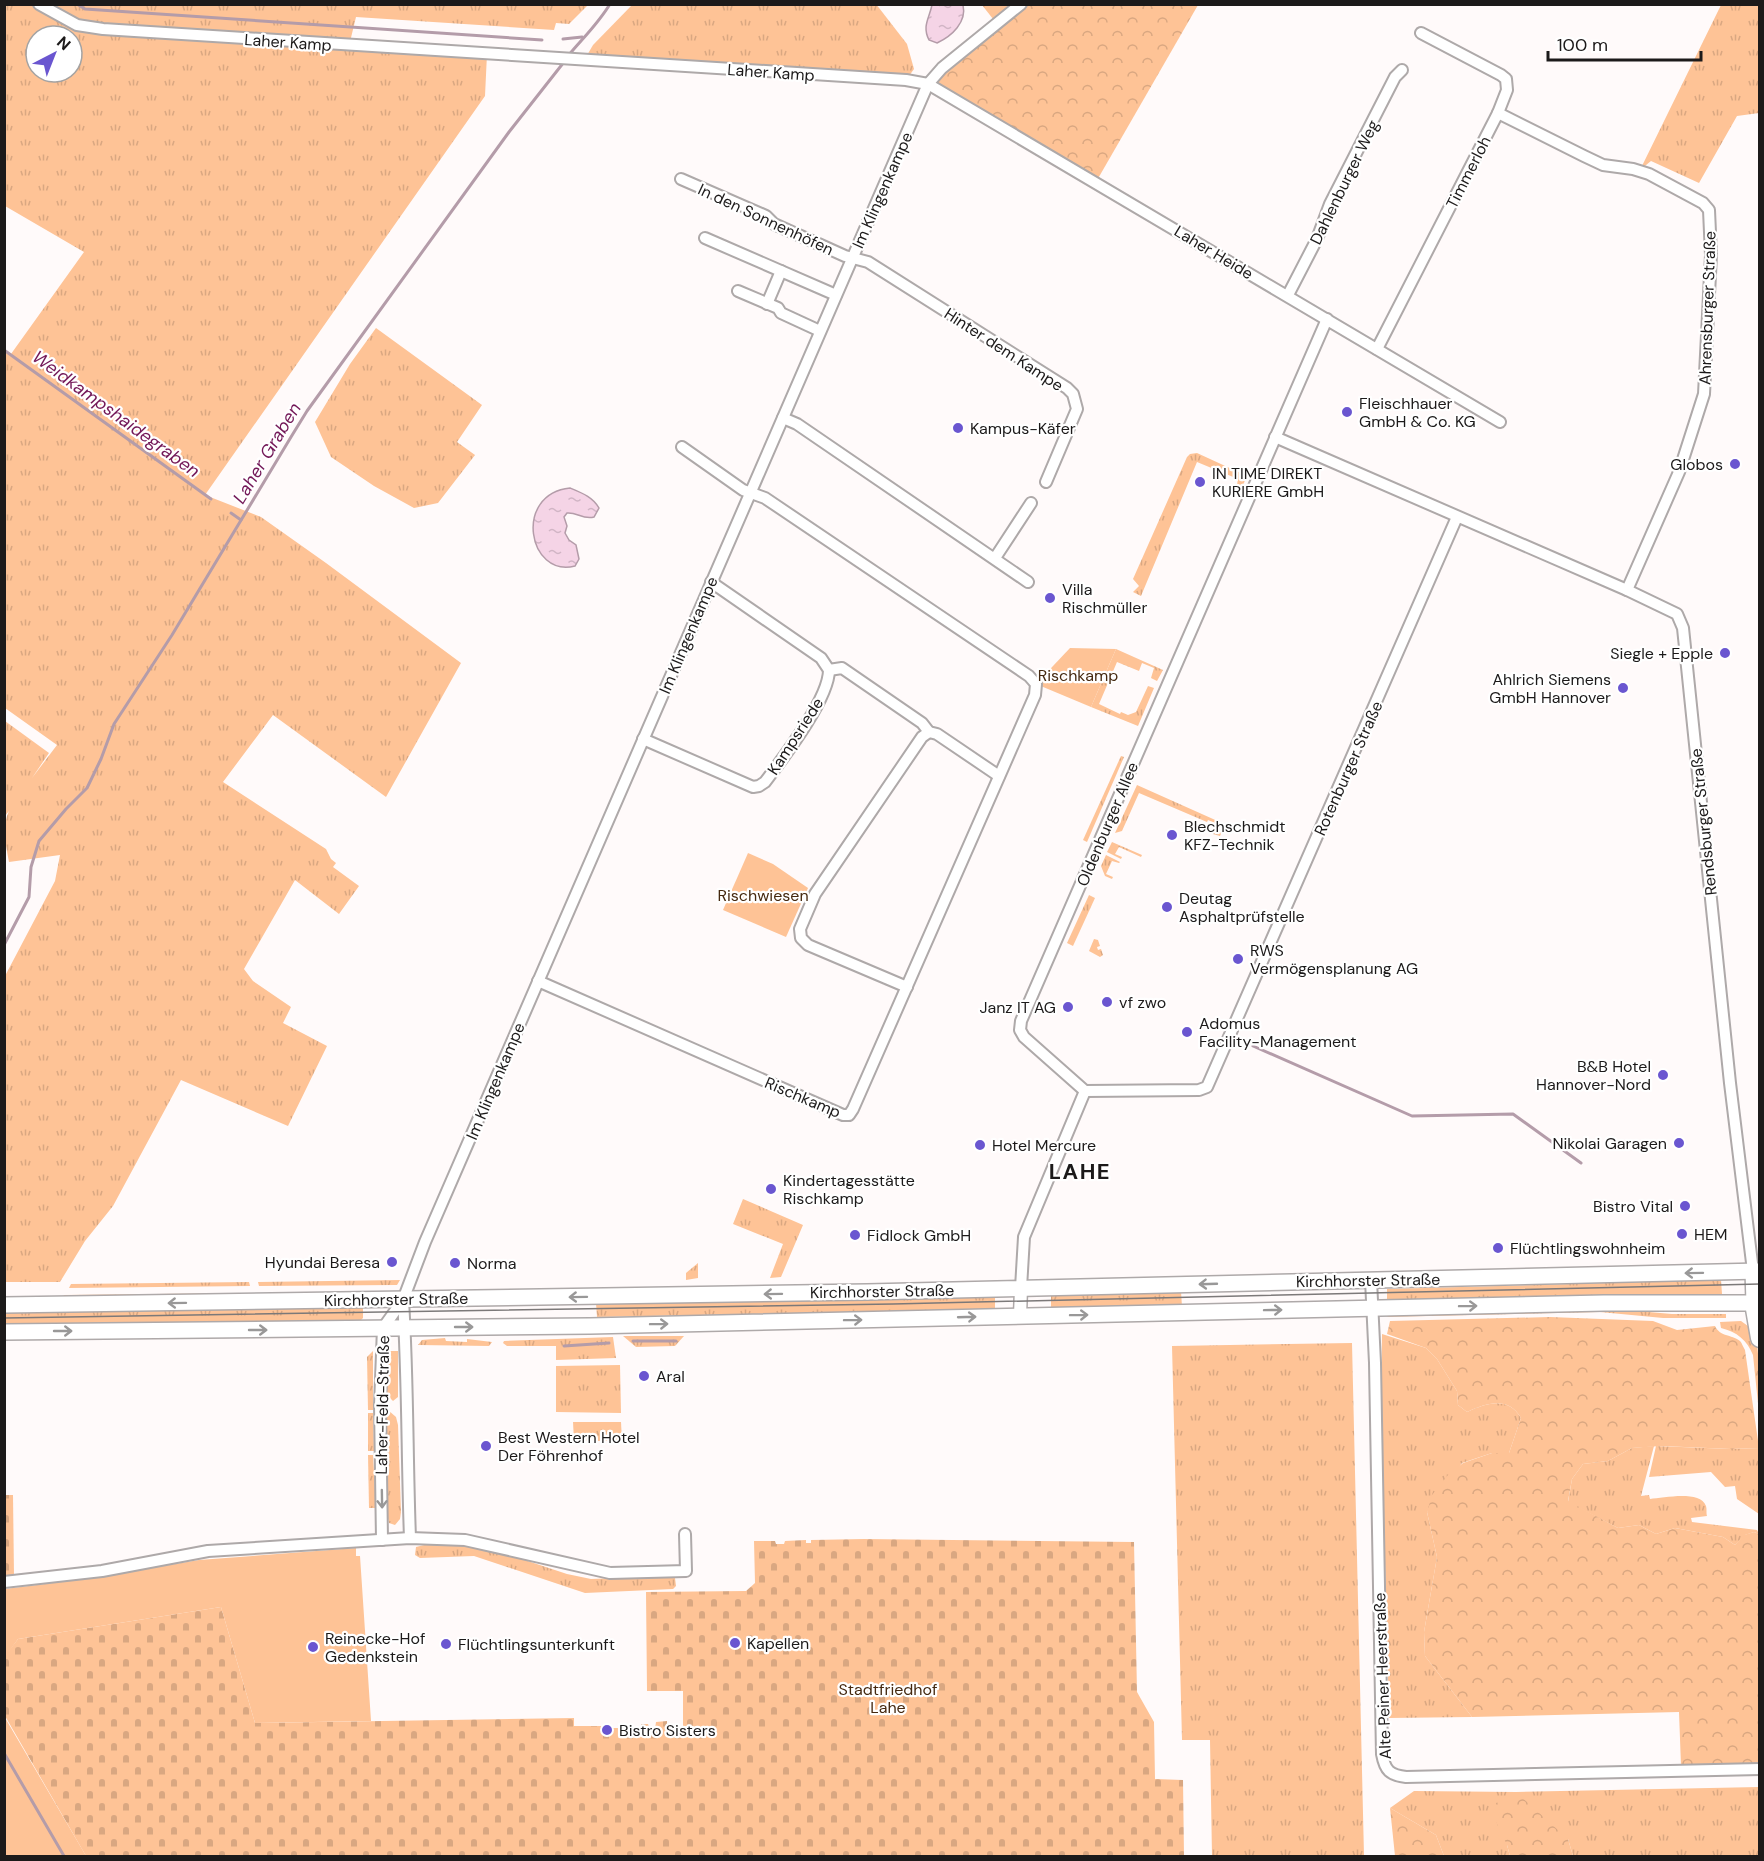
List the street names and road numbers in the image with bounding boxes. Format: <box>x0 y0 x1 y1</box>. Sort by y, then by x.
street label: Laher Kamp <box>244 29 332 56</box>
street label: Laher Kamp <box>727 59 815 86</box>
street label: Dahlenburger Weg <box>1305 116 1384 248</box>
street label: Im Klingenkampe <box>847 129 917 252</box>
street label: Timmerloh <box>1441 132 1496 212</box>
street label: In den Sonnenhöfen <box>695 179 837 260</box>
street label: Laher Heide <box>1170 221 1257 284</box>
street label: Ahrensburger Straße <box>1694 231 1721 385</box>
street label: Hinter dem Kampe <box>940 303 1067 396</box>
street label: Im Klingenkampe <box>654 573 723 697</box>
street label: Kampsriede <box>763 694 828 779</box>
street label: Rotenburger Straße <box>1309 698 1388 839</box>
street label: Rendsburger Straße <box>1685 747 1722 897</box>
street label: Oldenburger Allee <box>1072 759 1143 890</box>
street label: Im Klingenkampe <box>461 1019 530 1143</box>
street label: Rischkamp <box>762 1072 844 1123</box>
street label: Kirchhorster Straße <box>1296 1269 1440 1292</box>
street label: Kirchhorster Straße <box>810 1280 954 1303</box>
street label: Kirchhorster Straße <box>324 1288 468 1311</box>
street label: Laher-Feld-Straße <box>371 1335 394 1475</box>
street label: Alte Peiner Heerstraße <box>1369 1592 1396 1760</box>

